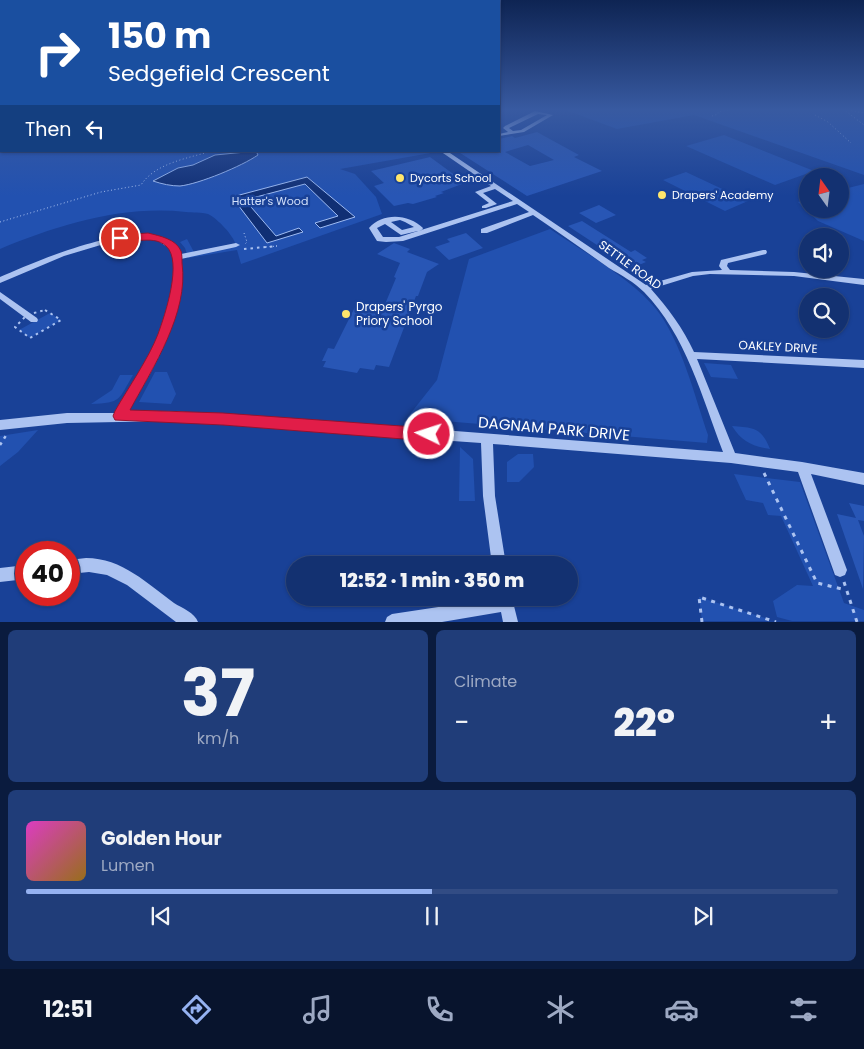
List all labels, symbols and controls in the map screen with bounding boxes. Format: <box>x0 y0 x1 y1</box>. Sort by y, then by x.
text: 150 m <box>108 11 211 60</box>
icon: right <box>25 20 90 85</box>
text: Sedgefield Crescent <box>108 58 330 89</box>
icon: left <box>81 115 109 143</box>
text: Then <box>25 116 71 143</box>
north arrow <box>799 168 849 218</box>
map controls <box>799 168 849 338</box>
place label: Dycorts School <box>410 170 491 186</box>
marker: Dycorts School <box>394 172 406 184</box>
place label: Drapers' Academy <box>672 187 774 203</box>
marker: Drapers' Academy <box>656 189 668 201</box>
park label: Hatter's Wood <box>232 193 308 209</box>
pin <box>99 217 141 259</box>
icon: arrive <box>106 224 134 252</box>
button: sound <box>799 228 849 278</box>
street label: SETTLE ROAD <box>595 236 665 293</box>
button: search <box>799 288 849 338</box>
place label: Drapers' Pyrgo Priory School <box>356 298 443 329</box>
marker: Drapers' Pyrgo Priory School <box>340 308 352 320</box>
street label: OAKLEY DRIVE <box>738 336 818 357</box>
position arrow <box>402 407 454 459</box>
street label: DAGNAM PARK DRIVE <box>477 411 631 446</box>
speed limit sign: 40 <box>15 541 80 606</box>
text: 12:52 · 1 min · 350 m <box>340 567 524 594</box>
text: 37 <box>181 648 255 739</box>
text: Climate <box>454 670 517 693</box>
text: 22° <box>613 696 675 749</box>
text: − <box>454 703 469 742</box>
text: + <box>819 703 838 742</box>
text: km/h <box>197 727 239 750</box>
text: Golden Hour <box>101 825 222 852</box>
text: Lumen <box>101 854 155 877</box>
icon: previous <box>147 902 175 930</box>
icon: pause <box>418 902 446 930</box>
icon: next <box>689 902 717 930</box>
icon: directions <box>179 992 214 1027</box>
icon: music <box>300 992 335 1027</box>
icon: phone <box>422 992 457 1027</box>
icon: climate <box>543 992 578 1027</box>
icon: car <box>664 992 699 1027</box>
icon: filters <box>786 992 821 1027</box>
text: 12:51 <box>43 994 93 1025</box>

